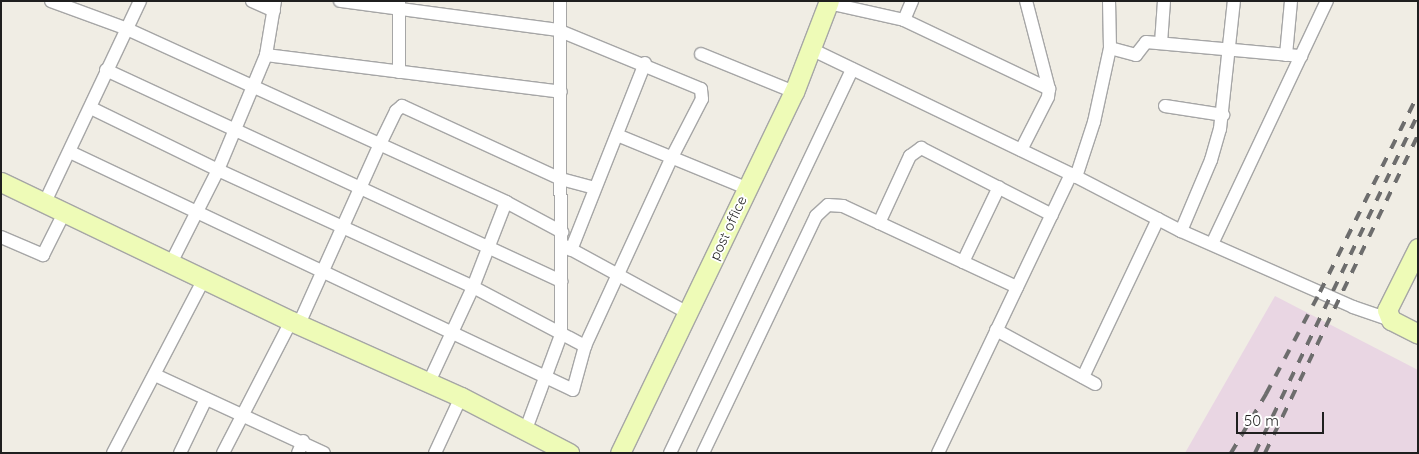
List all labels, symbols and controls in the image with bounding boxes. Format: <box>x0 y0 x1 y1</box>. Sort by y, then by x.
street label: post office <box>706 193 750 263</box>
scale bar <box>1239 402 1326 434</box>
text: 50 m <box>1244 411 1279 430</box>

